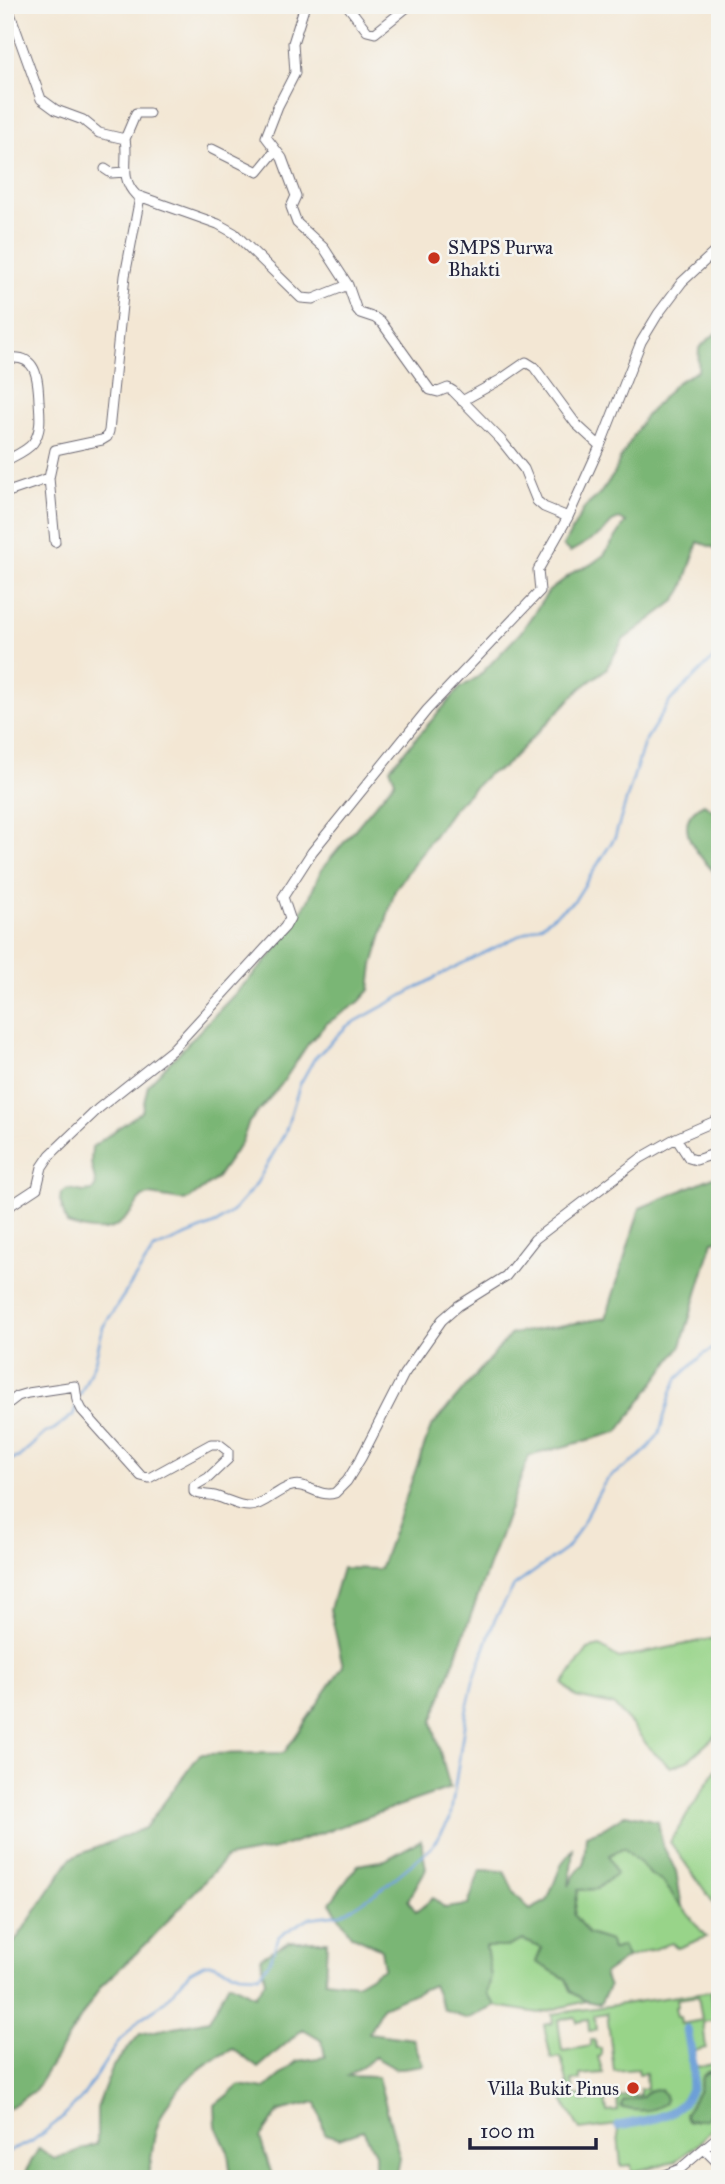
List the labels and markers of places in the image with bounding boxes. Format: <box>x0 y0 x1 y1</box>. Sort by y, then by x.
place label: SMPS Purwa Bhakti <box>448 236 554 281</box>
marker: SMPS Purwa Bhakti <box>426 250 442 266</box>
place label: Villa Bukit Pinus <box>486 2077 619 2100</box>
marker: Villa Bukit Pinus <box>625 2080 641 2096</box>

